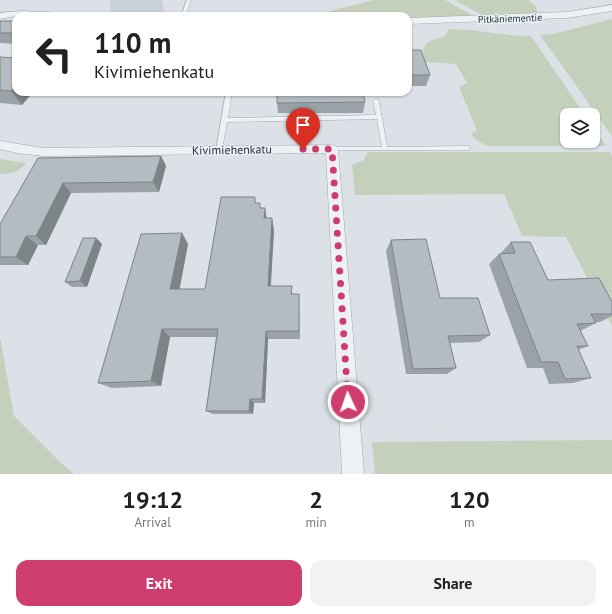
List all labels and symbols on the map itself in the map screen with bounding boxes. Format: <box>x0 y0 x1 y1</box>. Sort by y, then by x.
street label: Pitkäniementie <box>478 11 542 26</box>
pin <box>286 108 320 149</box>
street label: Kivimiehenkatu <box>192 141 272 158</box>
position arrow <box>327 381 369 423</box>

